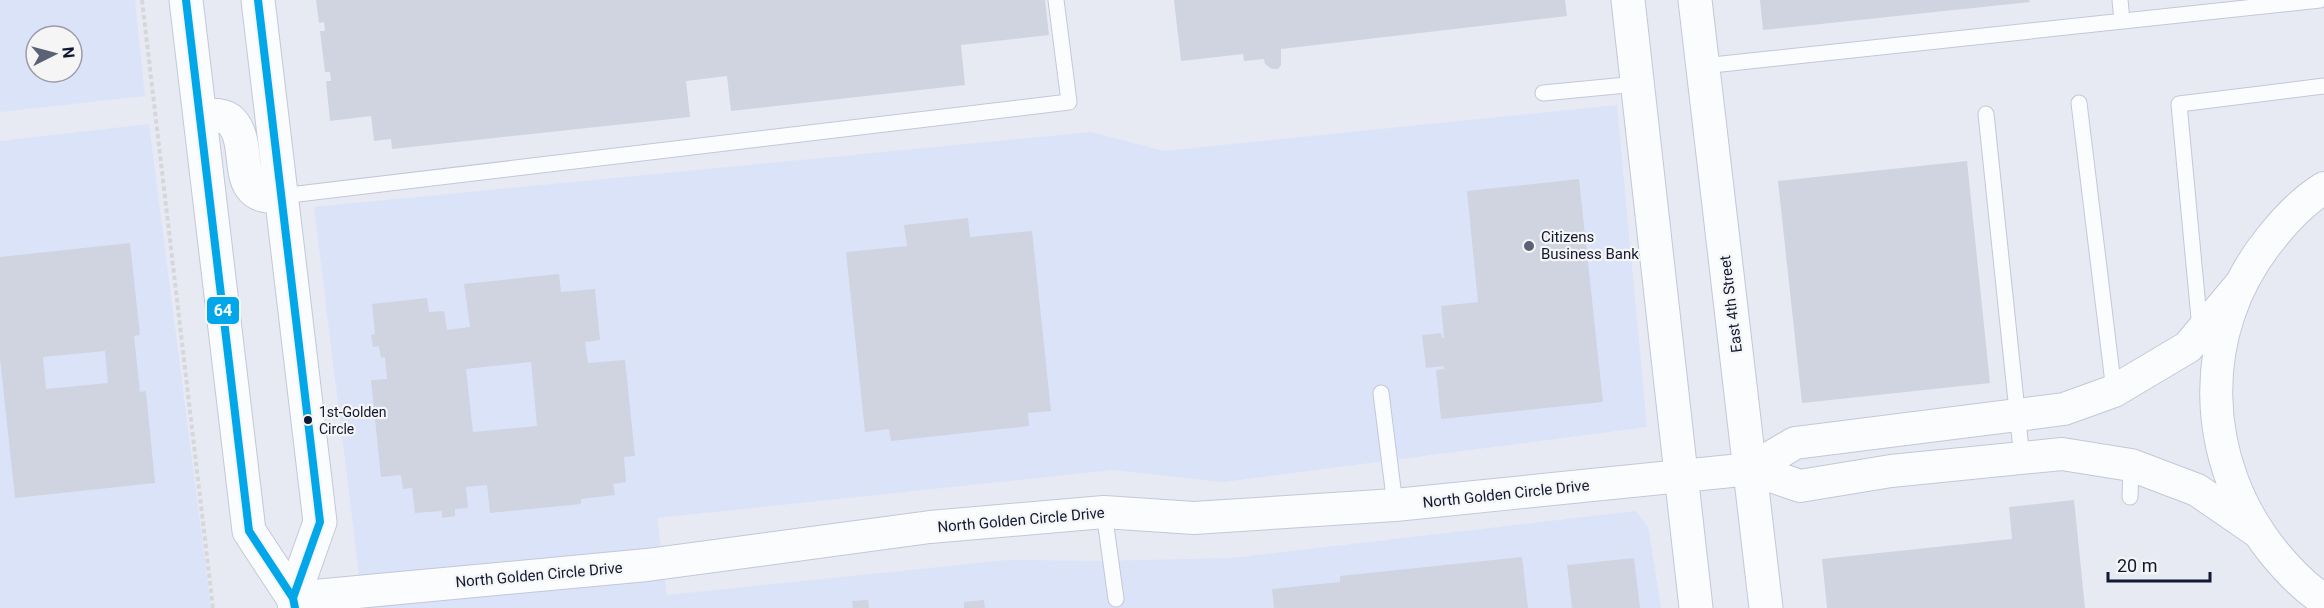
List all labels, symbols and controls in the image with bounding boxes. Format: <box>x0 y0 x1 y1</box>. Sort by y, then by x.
north arrow <box>24 24 84 84</box>
text: N <box>58 46 78 59</box>
place label: Citizens Business Bank <box>1541 228 1639 263</box>
marker: Citizens Business Bank <box>1522 239 1536 253</box>
street label: East 4th Street <box>1716 254 1746 354</box>
line badge: 64 <box>206 296 240 325</box>
text: 64 <box>214 301 232 320</box>
place label: 1st-Golden Circle <box>319 404 387 437</box>
marker: 1st-Golden Circle <box>302 414 314 426</box>
street label: North Golden Circle Drive <box>1422 476 1590 512</box>
street label: North Golden Circle Drive <box>937 504 1105 536</box>
scale bar <box>2108 545 2210 583</box>
text: 20 m <box>2117 555 2157 576</box>
street label: North Golden Circle Drive <box>455 559 623 591</box>

